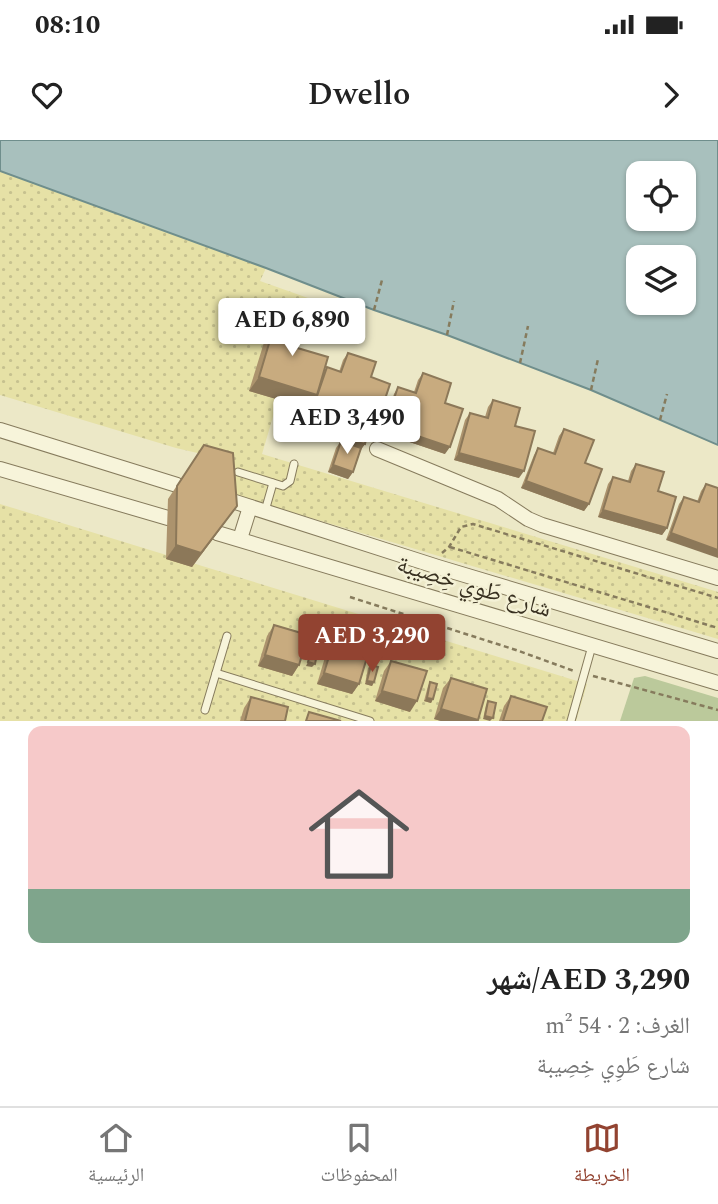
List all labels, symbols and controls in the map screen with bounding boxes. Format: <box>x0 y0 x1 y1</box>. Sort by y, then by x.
text: 08:10 <box>35 5 100 45</box>
text: Dwello <box>308 70 410 119</box>
icon: heart <box>28 76 66 114</box>
icon: forward <box>652 76 690 114</box>
map controls <box>626 161 696 315</box>
button: locate <box>626 161 696 231</box>
button: layers <box>626 245 696 315</box>
pin: AED 6,890 <box>212 298 372 358</box>
text: AED 6,890 <box>234 303 350 338</box>
pin: AED 3,490 <box>267 396 427 456</box>
text: AED 3,490 <box>289 401 405 436</box>
street label: شارع طَوِي خِصِيبة <box>392 546 556 628</box>
pin: AED 3,290 <box>292 615 452 674</box>
text: AED 3,290 <box>314 619 430 654</box>
icon: home <box>296 771 422 897</box>
text: AED 3,290/شهر <box>487 957 690 1003</box>
text: الغرف: 2 · 54 m² <box>545 1009 690 1044</box>
text: شارع طَوِي خِصِيبة <box>537 1049 690 1084</box>
tab: الرئيسية <box>88 1119 144 1193</box>
tab: المحفوظات <box>321 1119 398 1193</box>
tab: الخريطة <box>574 1119 630 1193</box>

